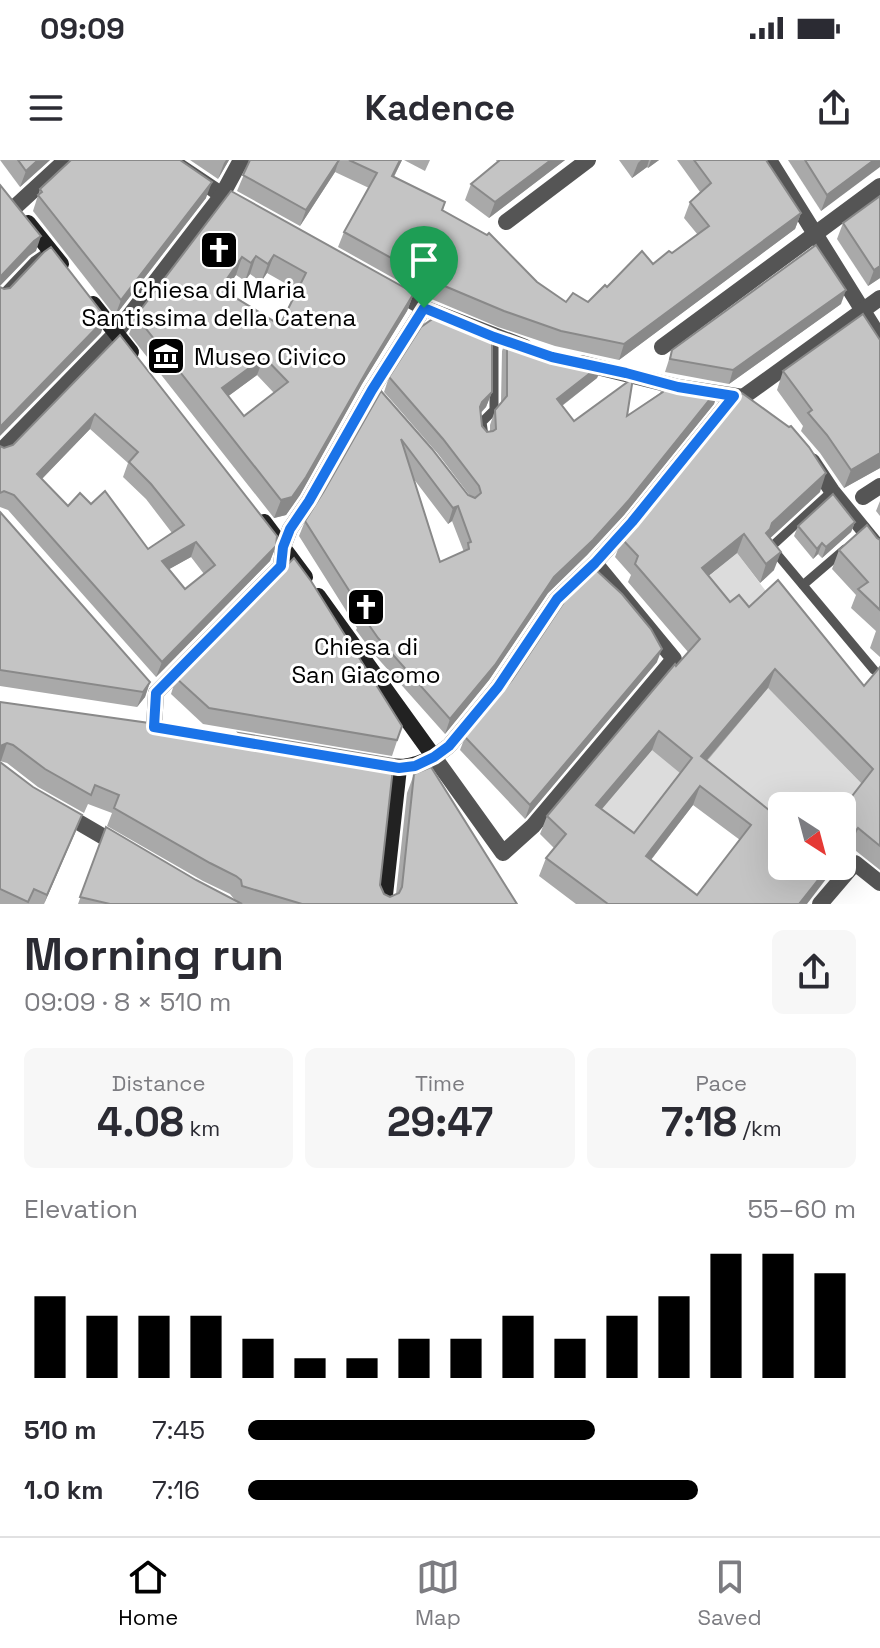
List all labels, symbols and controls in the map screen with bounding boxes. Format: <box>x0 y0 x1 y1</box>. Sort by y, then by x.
text: 09:09 <box>40 9 125 48</box>
text: Kadence <box>365 85 515 131</box>
icon: menu <box>24 86 68 130</box>
icon: share <box>812 86 856 130</box>
pin <box>390 226 458 308</box>
church icon: Chiesa di Maria Santissima della Catena <box>198 229 240 271</box>
icon: arrive <box>402 238 446 282</box>
place label: Chiesa di Maria Santissima della Catena <box>82 274 357 333</box>
museum icon: Museo Civico <box>145 335 187 377</box>
place label: Museo Civico <box>194 341 347 372</box>
church icon: Chiesa di San Giacomo <box>345 586 387 628</box>
place label: Chiesa di San Giacomo <box>291 631 441 690</box>
north arrow <box>768 792 856 880</box>
map controls <box>768 792 856 880</box>
text: Morning run <box>24 927 284 983</box>
button: share <box>772 930 856 1014</box>
text: 09:09 · 8 × 510 m <box>24 985 231 1019</box>
text: Distance <box>112 1069 206 1097</box>
text: Time <box>415 1069 465 1097</box>
text: Pace <box>696 1069 747 1097</box>
text: 4.08 <box>97 1097 184 1148</box>
text: 29:47 <box>387 1097 493 1148</box>
text: 7:18 <box>661 1097 737 1148</box>
text: km <box>184 1114 220 1142</box>
text: /km <box>737 1114 782 1142</box>
text: Elevation <box>24 1192 138 1226</box>
text: 55–60 m <box>747 1192 856 1226</box>
text: 510 m <box>24 1413 97 1447</box>
text: 7:45 <box>152 1413 205 1447</box>
text: 1.0 km <box>24 1473 104 1507</box>
text: 7:16 <box>152 1473 200 1507</box>
tab: Home <box>118 1555 178 1631</box>
tab: Map <box>415 1555 461 1631</box>
tab: Saved <box>697 1555 762 1631</box>

